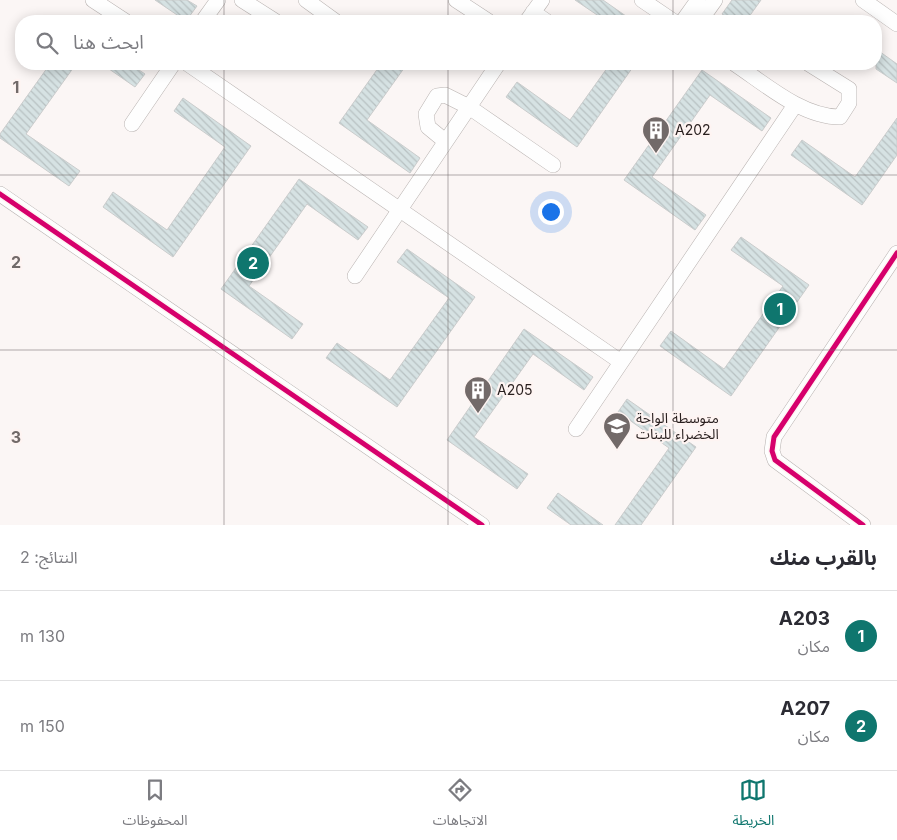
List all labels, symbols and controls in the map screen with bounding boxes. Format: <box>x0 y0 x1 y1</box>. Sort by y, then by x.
search box <box>15 15 882 70</box>
icon: search <box>33 29 61 57</box>
text: ابحث هنا <box>73 31 144 54</box>
text: 1 <box>13 77 19 97</box>
building icon: A202 <box>641 115 671 154</box>
place label: A202 <box>675 121 711 138</box>
your location <box>538 199 564 225</box>
pin: 2 <box>237 244 269 282</box>
text: 2 <box>11 252 21 272</box>
pin: 1 <box>764 290 796 328</box>
building icon: A205 <box>463 375 493 414</box>
place label: A205 <box>497 381 533 398</box>
place label: متوسطة الواحة الخضراء للبنات <box>636 409 719 443</box>
school or university icon: متوسطة الواحة الخضراء للبنات <box>602 411 632 450</box>
text: 3 <box>11 427 21 447</box>
text: بالقرب منك <box>770 545 877 570</box>
text: النتائج: 2 <box>20 547 78 567</box>
text: A203 <box>779 607 830 630</box>
text: 130 m <box>20 626 65 646</box>
text: 1 <box>858 626 864 646</box>
text: مكان <box>798 636 830 656</box>
text: A207 <box>780 697 830 720</box>
text: 150 m <box>20 716 65 736</box>
text: 2 <box>856 716 866 736</box>
text: مكان <box>798 726 830 746</box>
tab: المحفوظات <box>123 776 188 835</box>
tab: الاتجاهات <box>433 776 487 835</box>
tab: الخريطة <box>732 776 774 835</box>

